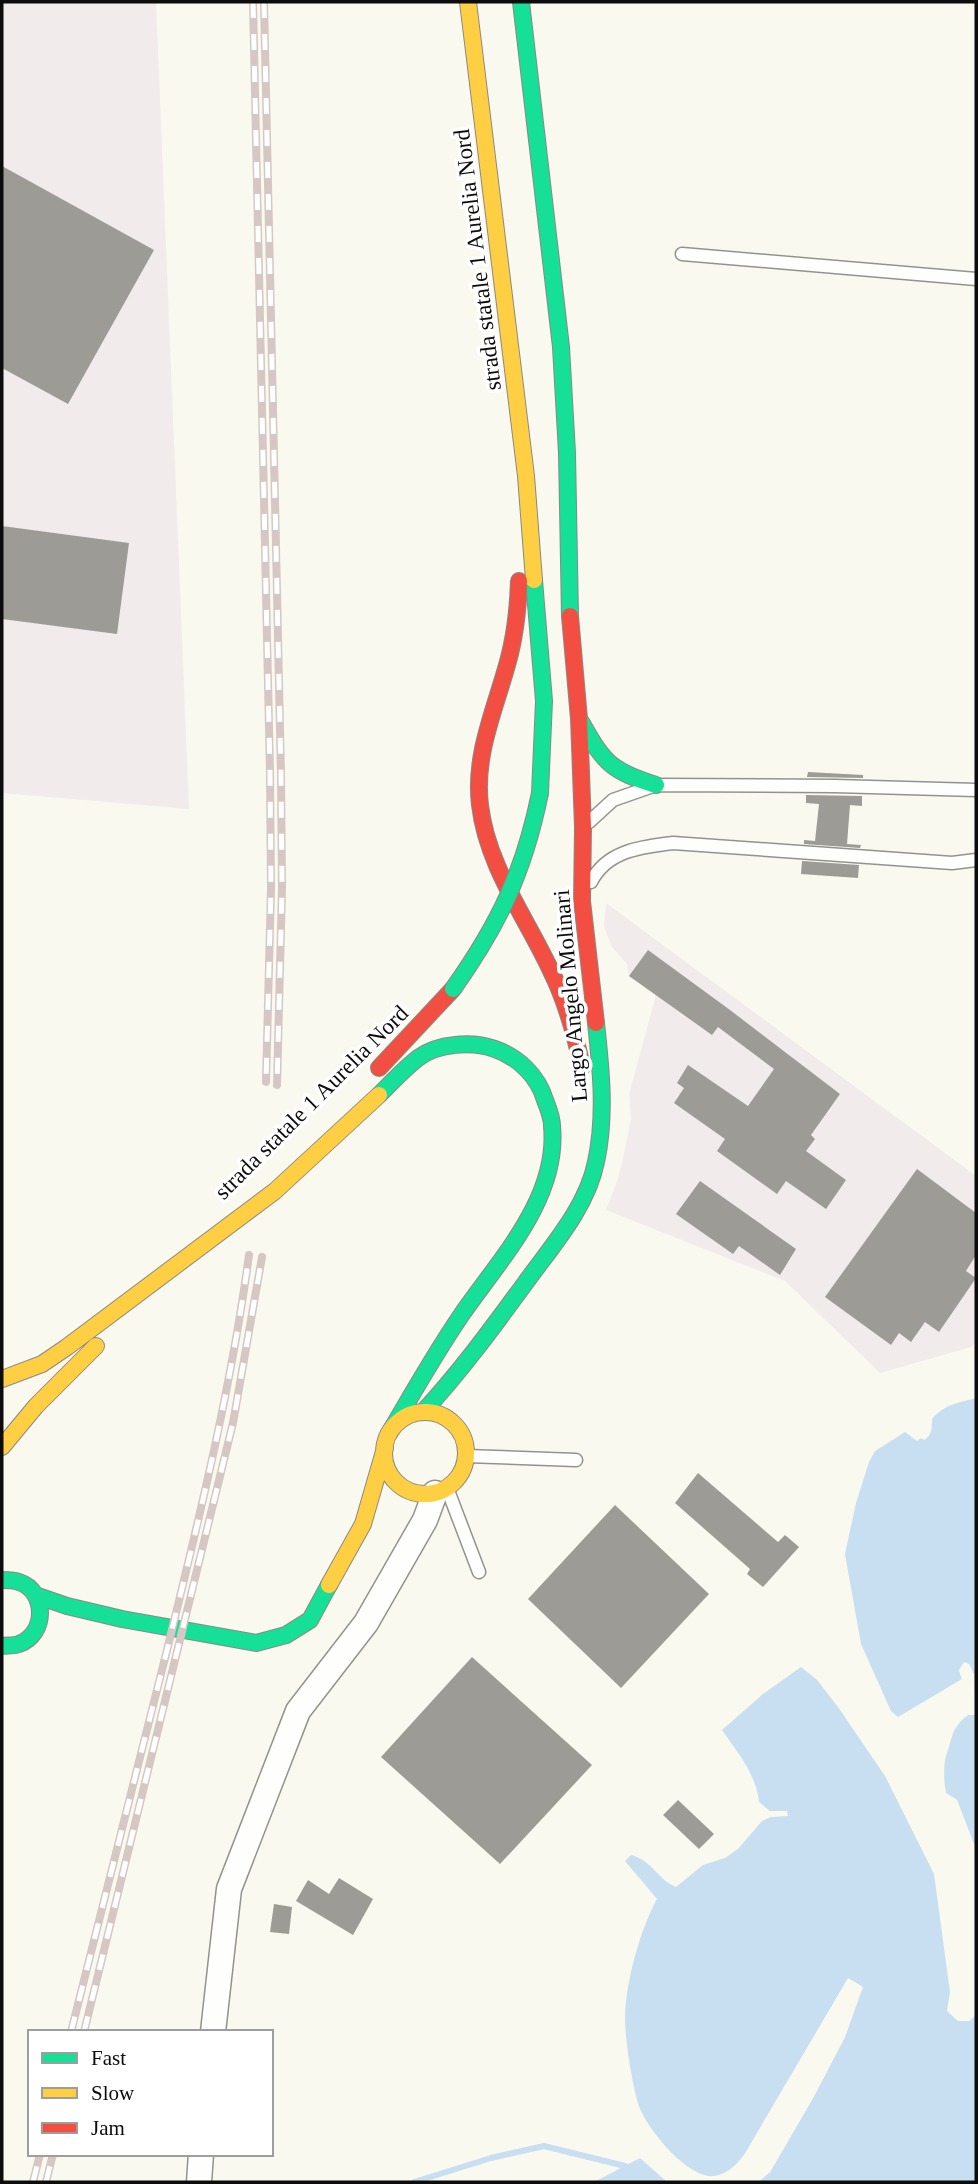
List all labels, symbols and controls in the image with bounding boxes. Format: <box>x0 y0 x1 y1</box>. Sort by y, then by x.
street label: strada statale 1 Aurelia Nord <box>449 127 506 392</box>
street label: Largo Angelo Molinari <box>549 889 592 1103</box>
street label: strada statale 1 Aurelia Nord <box>209 1000 414 1204</box>
legend <box>28 2030 273 2156</box>
text: Fast <box>91 2046 126 2070</box>
text: Slow <box>91 2081 135 2105</box>
text: Jam <box>91 2116 125 2140</box>

